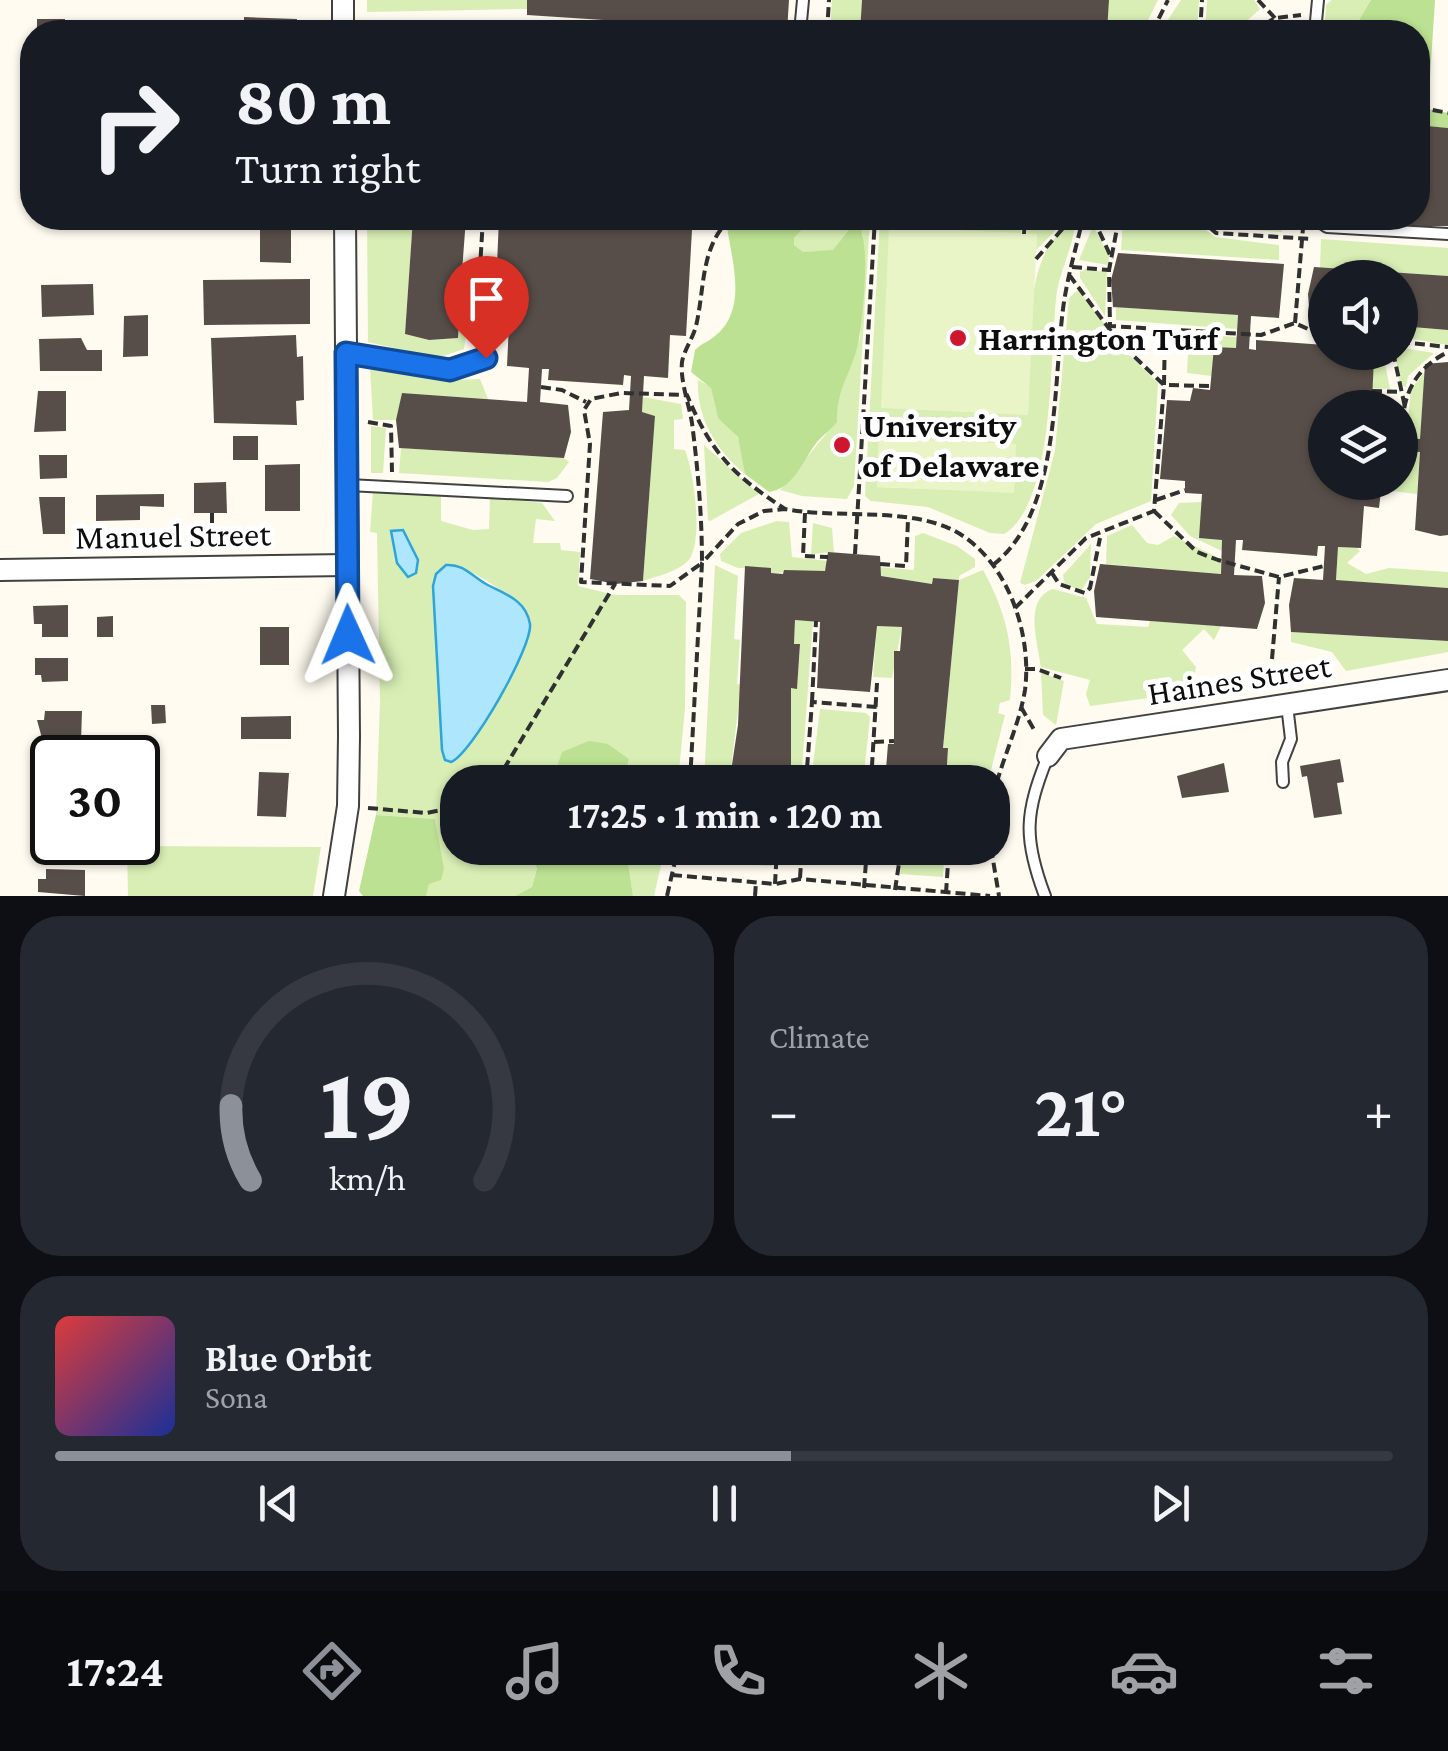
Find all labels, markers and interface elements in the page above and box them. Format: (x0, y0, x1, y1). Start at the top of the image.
icon: right (70, 60, 200, 190)
text: 80 m (235, 61, 391, 139)
text: Turn right (235, 143, 420, 193)
pin (444, 256, 529, 359)
map controls (1308, 260, 1418, 500)
button: sound (1308, 260, 1418, 370)
icon: arrive (459, 271, 514, 326)
place label: Harrington Turf (978, 319, 1221, 358)
marker: Harrington Turf (947, 327, 969, 349)
button: layers (1308, 390, 1418, 500)
place label: University of Delaware (862, 406, 1040, 485)
marker: University of Delaware (831, 434, 853, 456)
street label: Manuel Street (75, 514, 272, 557)
position arrow (296, 583, 400, 687)
street label: Haines Street (1145, 646, 1334, 713)
speed limit sign: 30 (30, 735, 160, 865)
text: 17:25 · 1 min · 120 m (568, 794, 882, 836)
text: Climate (769, 1019, 870, 1055)
text: 19 (319, 1045, 415, 1160)
text: 21° (1034, 1069, 1128, 1152)
text: − (769, 1081, 798, 1142)
text: + (1364, 1081, 1393, 1142)
text: km/h (328, 1158, 406, 1198)
text: Blue Orbit (205, 1337, 372, 1379)
text: Sona (205, 1379, 268, 1415)
icon: previous (251, 1476, 306, 1531)
icon: pause (697, 1476, 752, 1531)
icon: next (1143, 1476, 1198, 1531)
icon: directions (297, 1636, 367, 1706)
icon: music (500, 1636, 570, 1706)
icon: phone (703, 1636, 773, 1706)
icon: climate (906, 1636, 976, 1706)
icon: car (1109, 1636, 1179, 1706)
icon: filters (1311, 1636, 1381, 1706)
text: 17:24 (66, 1646, 164, 1696)

